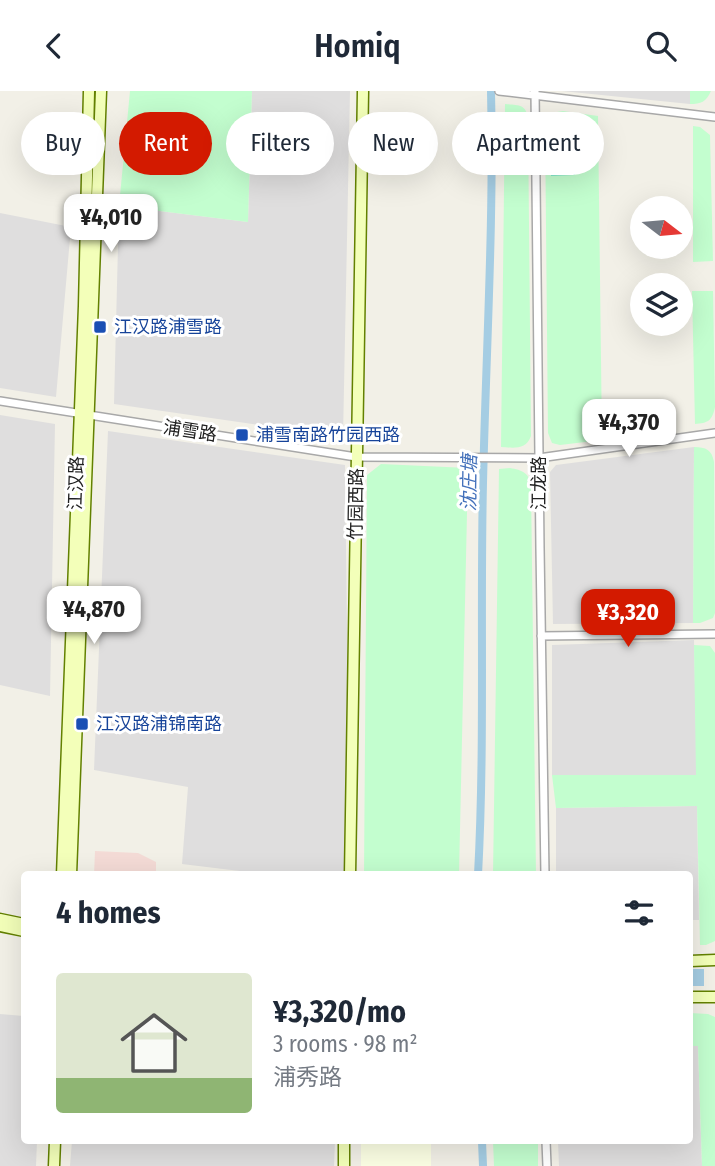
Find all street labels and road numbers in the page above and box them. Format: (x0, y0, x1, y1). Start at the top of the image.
street label: 浦雪路 (162, 416, 218, 446)
street label: 江汉路 (64, 456, 88, 510)
street label: 江龙路 (528, 456, 550, 510)
street label: 竹园西路 (344, 468, 368, 540)

